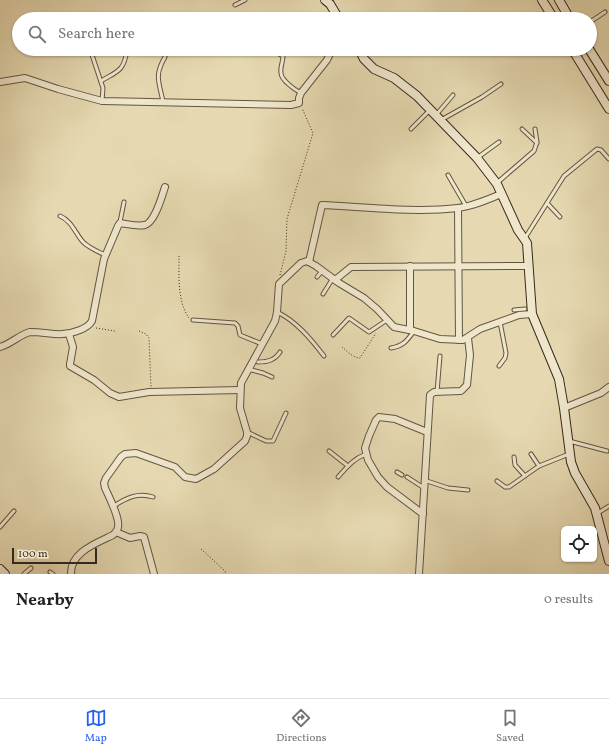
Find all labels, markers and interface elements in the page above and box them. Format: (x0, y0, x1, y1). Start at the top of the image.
search box (12, 12, 597, 56)
icon: search (26, 23, 48, 45)
text: Search here (58, 24, 135, 45)
map controls (561, 526, 597, 562)
button: locate (561, 526, 597, 562)
scale bar (12, 546, 97, 565)
text: 100 m (18, 547, 48, 562)
text: Nearby (16, 589, 74, 612)
text: 0 results (544, 591, 593, 609)
tab: Map (85, 707, 107, 746)
tab: Directions (276, 707, 327, 746)
tab: Saved (496, 707, 524, 746)

